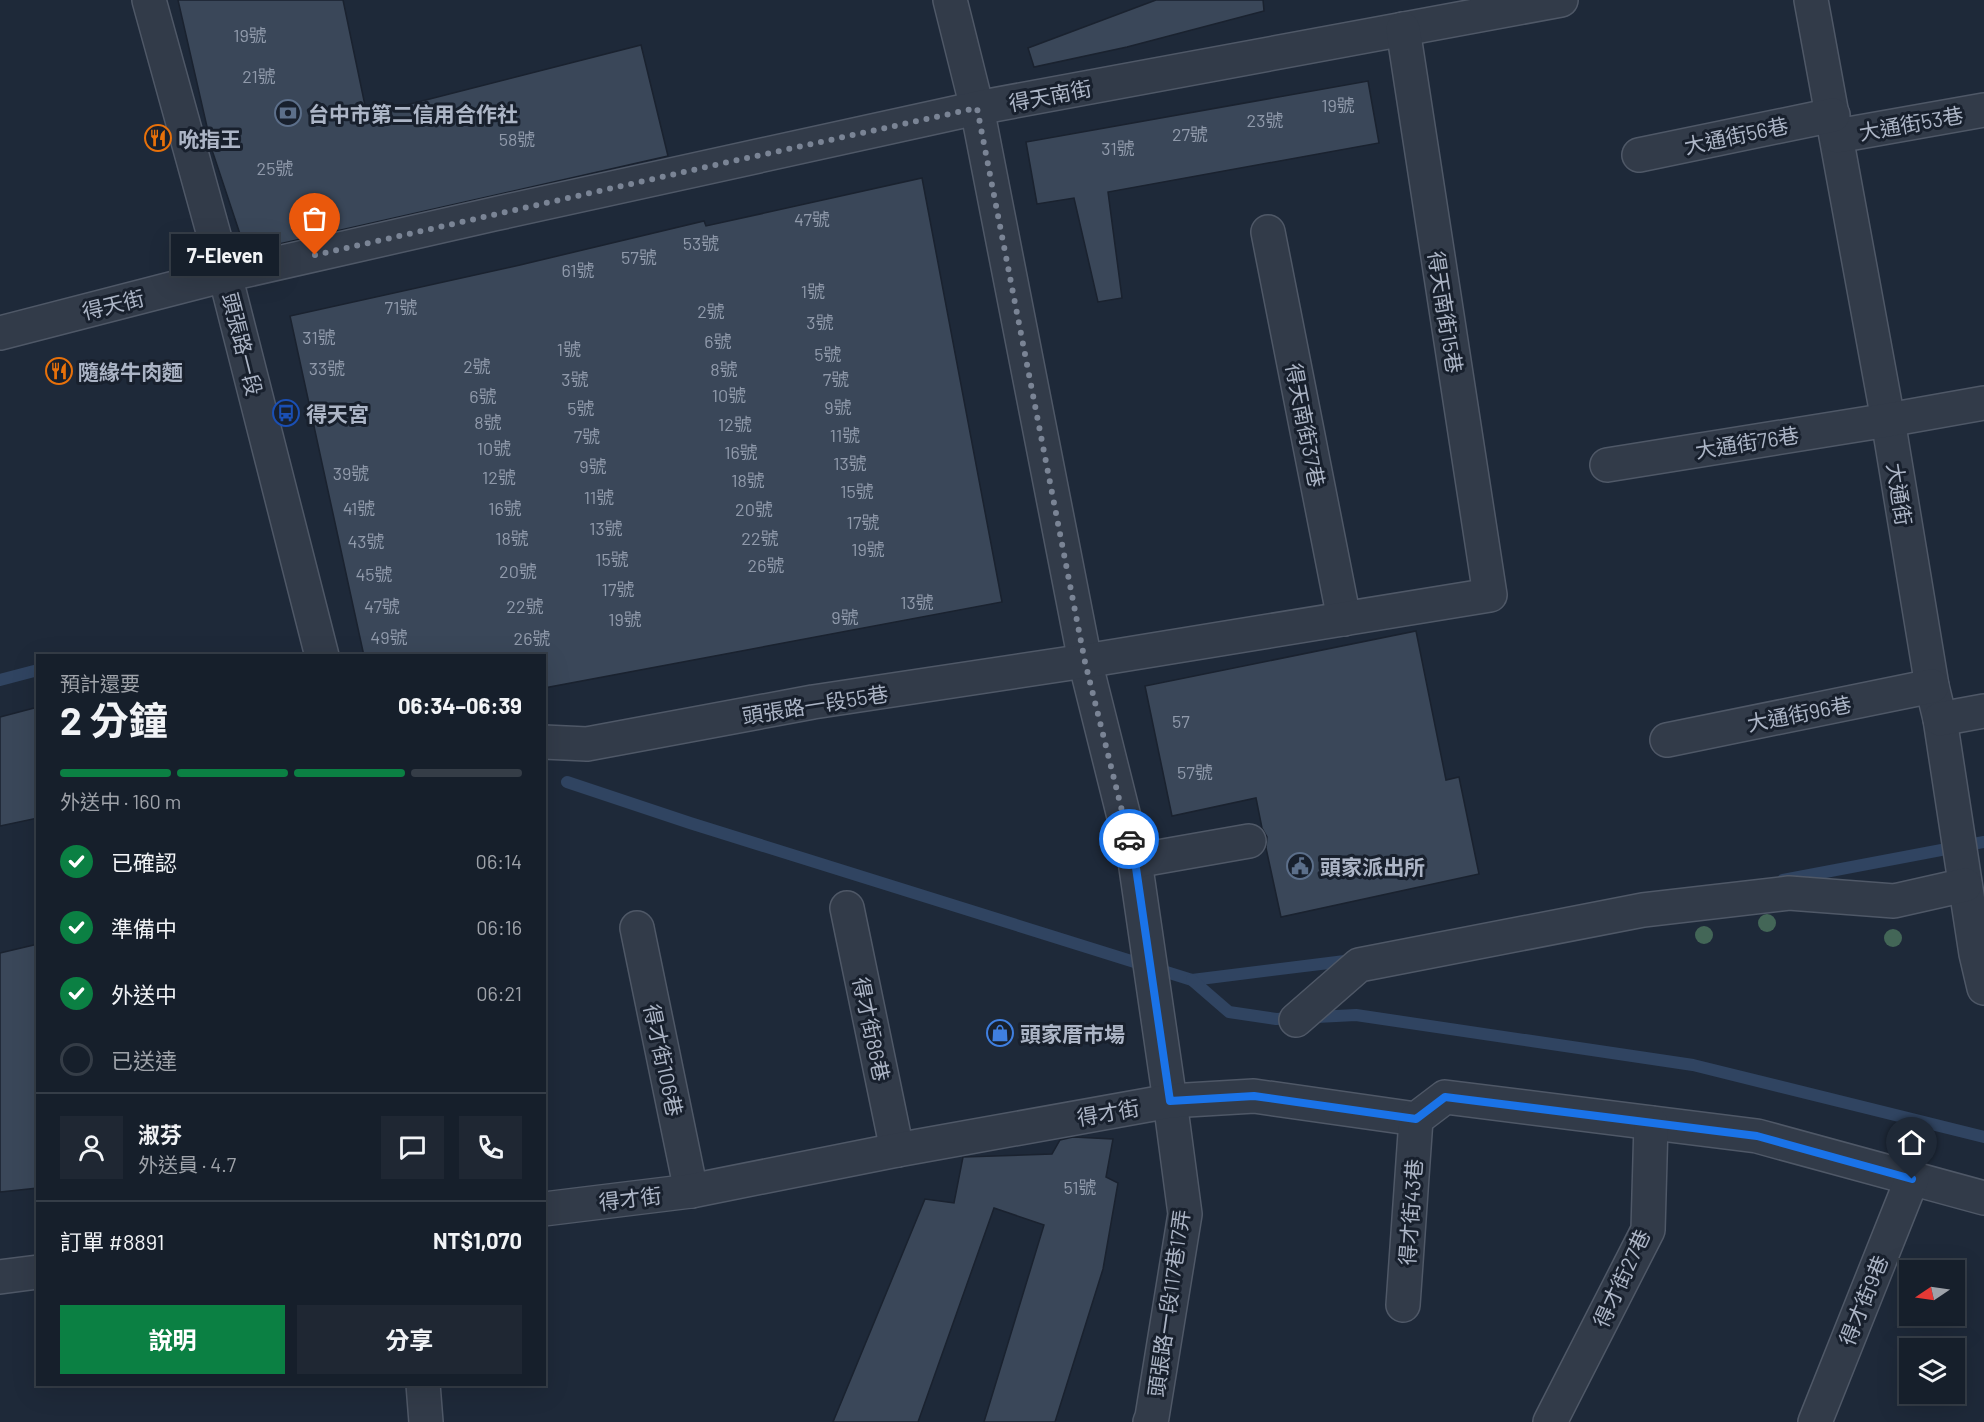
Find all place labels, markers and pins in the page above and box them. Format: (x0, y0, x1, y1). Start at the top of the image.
bank icon: 台中市第二信用合作社 (273, 98, 303, 128)
place label: 台中市第二信用合作社 (308, 101, 518, 126)
restaurant icon: 吮指王 (143, 123, 173, 153)
place label: 吮指王 (178, 126, 241, 151)
pin (289, 193, 340, 255)
callout: 7-Eleven (171, 234, 279, 276)
restaurant icon: 隨緣牛肉麵 (44, 356, 74, 386)
place label: 隨緣牛肉麵 (78, 359, 183, 384)
bus stop icon: 得天宮 (271, 398, 301, 428)
place label: 得天宮 (306, 401, 369, 426)
public building icon: 頭家派出所 (1285, 851, 1315, 881)
place label: 頭家派出所 (1320, 854, 1425, 879)
shop icon: 頭家厝市場 (985, 1018, 1015, 1048)
place label: 頭家厝市場 (1020, 1021, 1125, 1046)
pin (1886, 1117, 1937, 1179)

